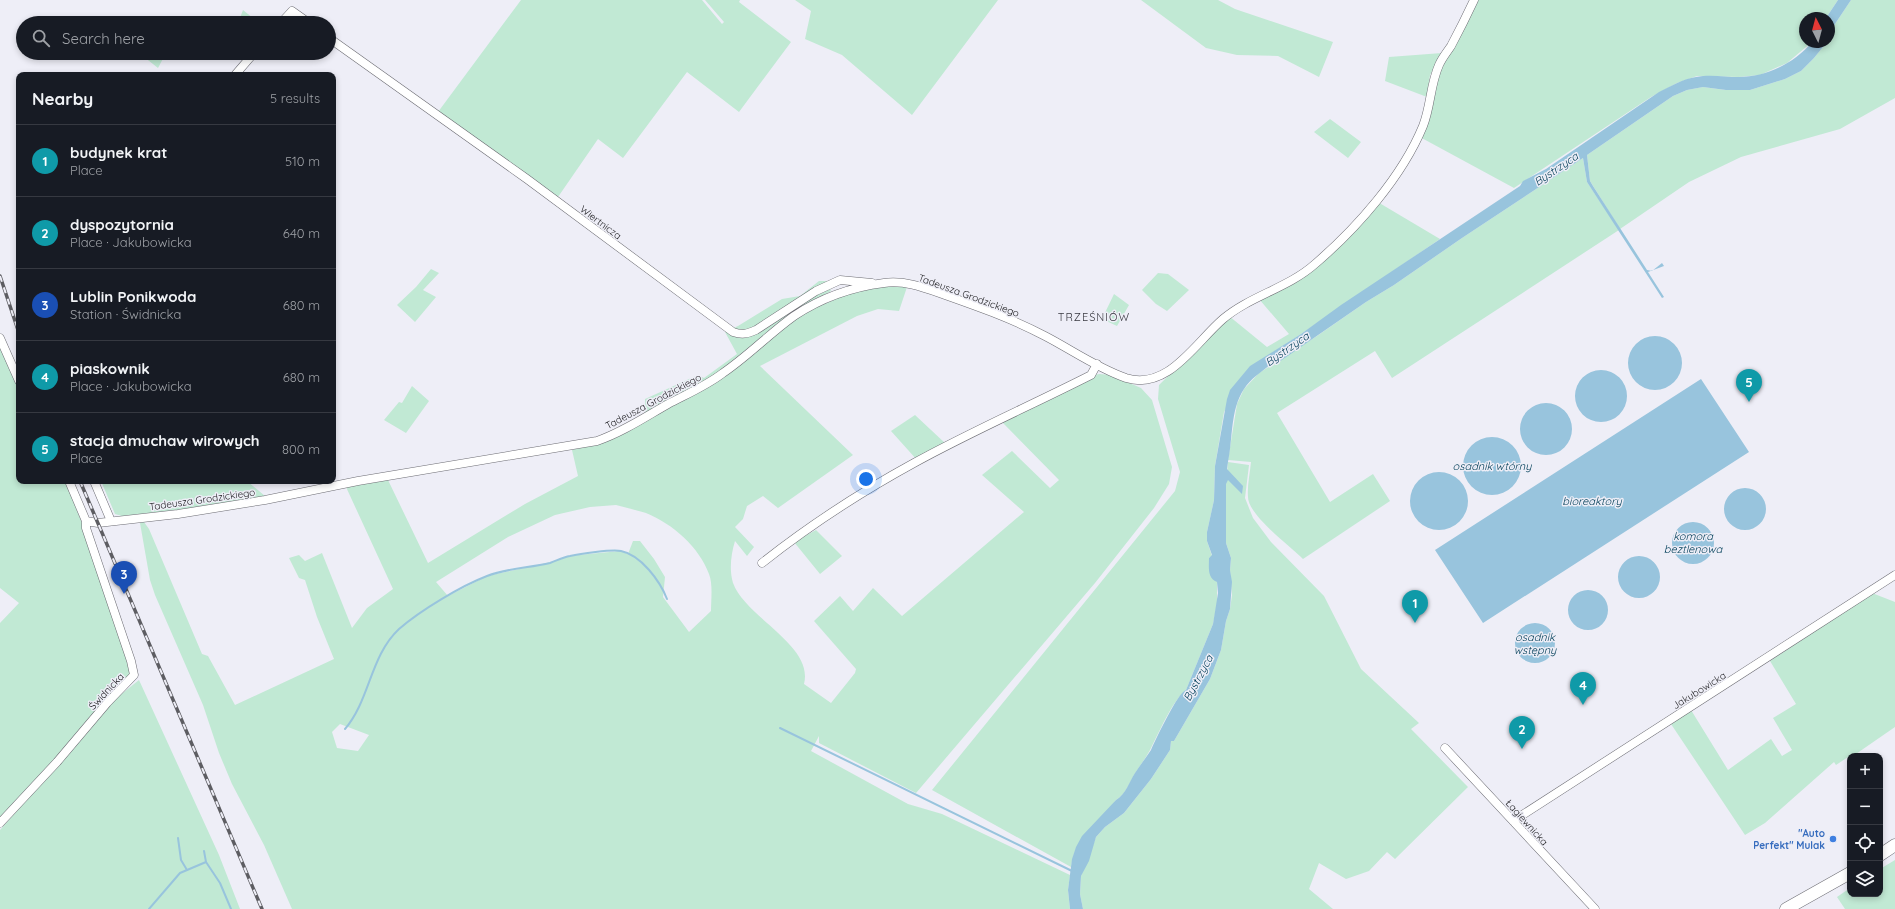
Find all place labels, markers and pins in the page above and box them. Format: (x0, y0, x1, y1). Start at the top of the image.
pin: 5 (1736, 369, 1762, 402)
pin: 3 (111, 561, 137, 594)
pin: 1 (1402, 590, 1428, 623)
pin: 4 (1570, 672, 1596, 705)
pin: 2 (1509, 716, 1535, 749)
place label: "Auto Perfekt" Mulak (1753, 827, 1825, 852)
marker: "Auto Perfekt" Mulak (1828, 834, 1838, 844)

